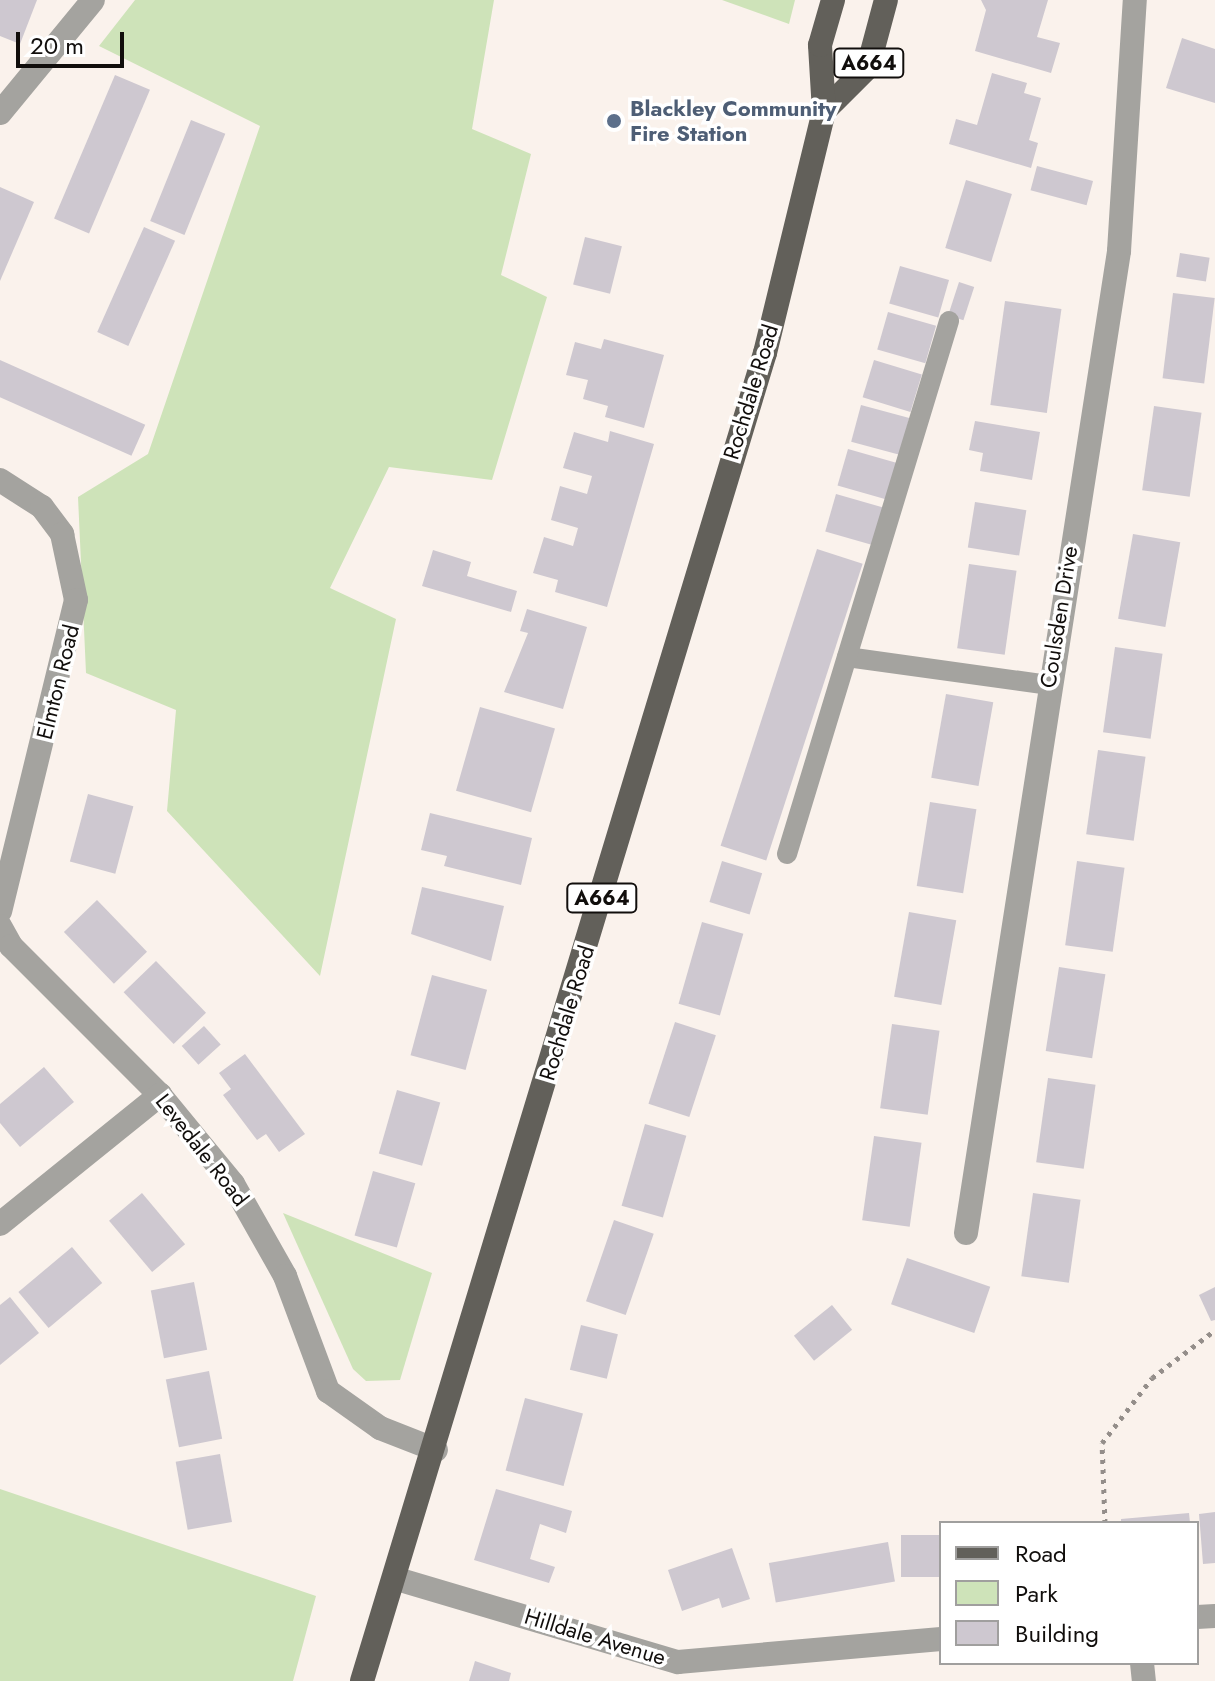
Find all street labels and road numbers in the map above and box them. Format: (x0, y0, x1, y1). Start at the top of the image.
road number: A664 (833, 47, 905, 79)
street label: Rochdale Road (718, 321, 784, 463)
street label: Coulsden Drive (1035, 544, 1083, 690)
street label: Elmton Road (31, 622, 85, 742)
road number: A664 (566, 882, 638, 914)
street label: Rochdale Road (534, 942, 600, 1084)
street label: Levedale Road (150, 1089, 254, 1211)
street label: Hilldale Avenue (521, 1603, 669, 1671)

